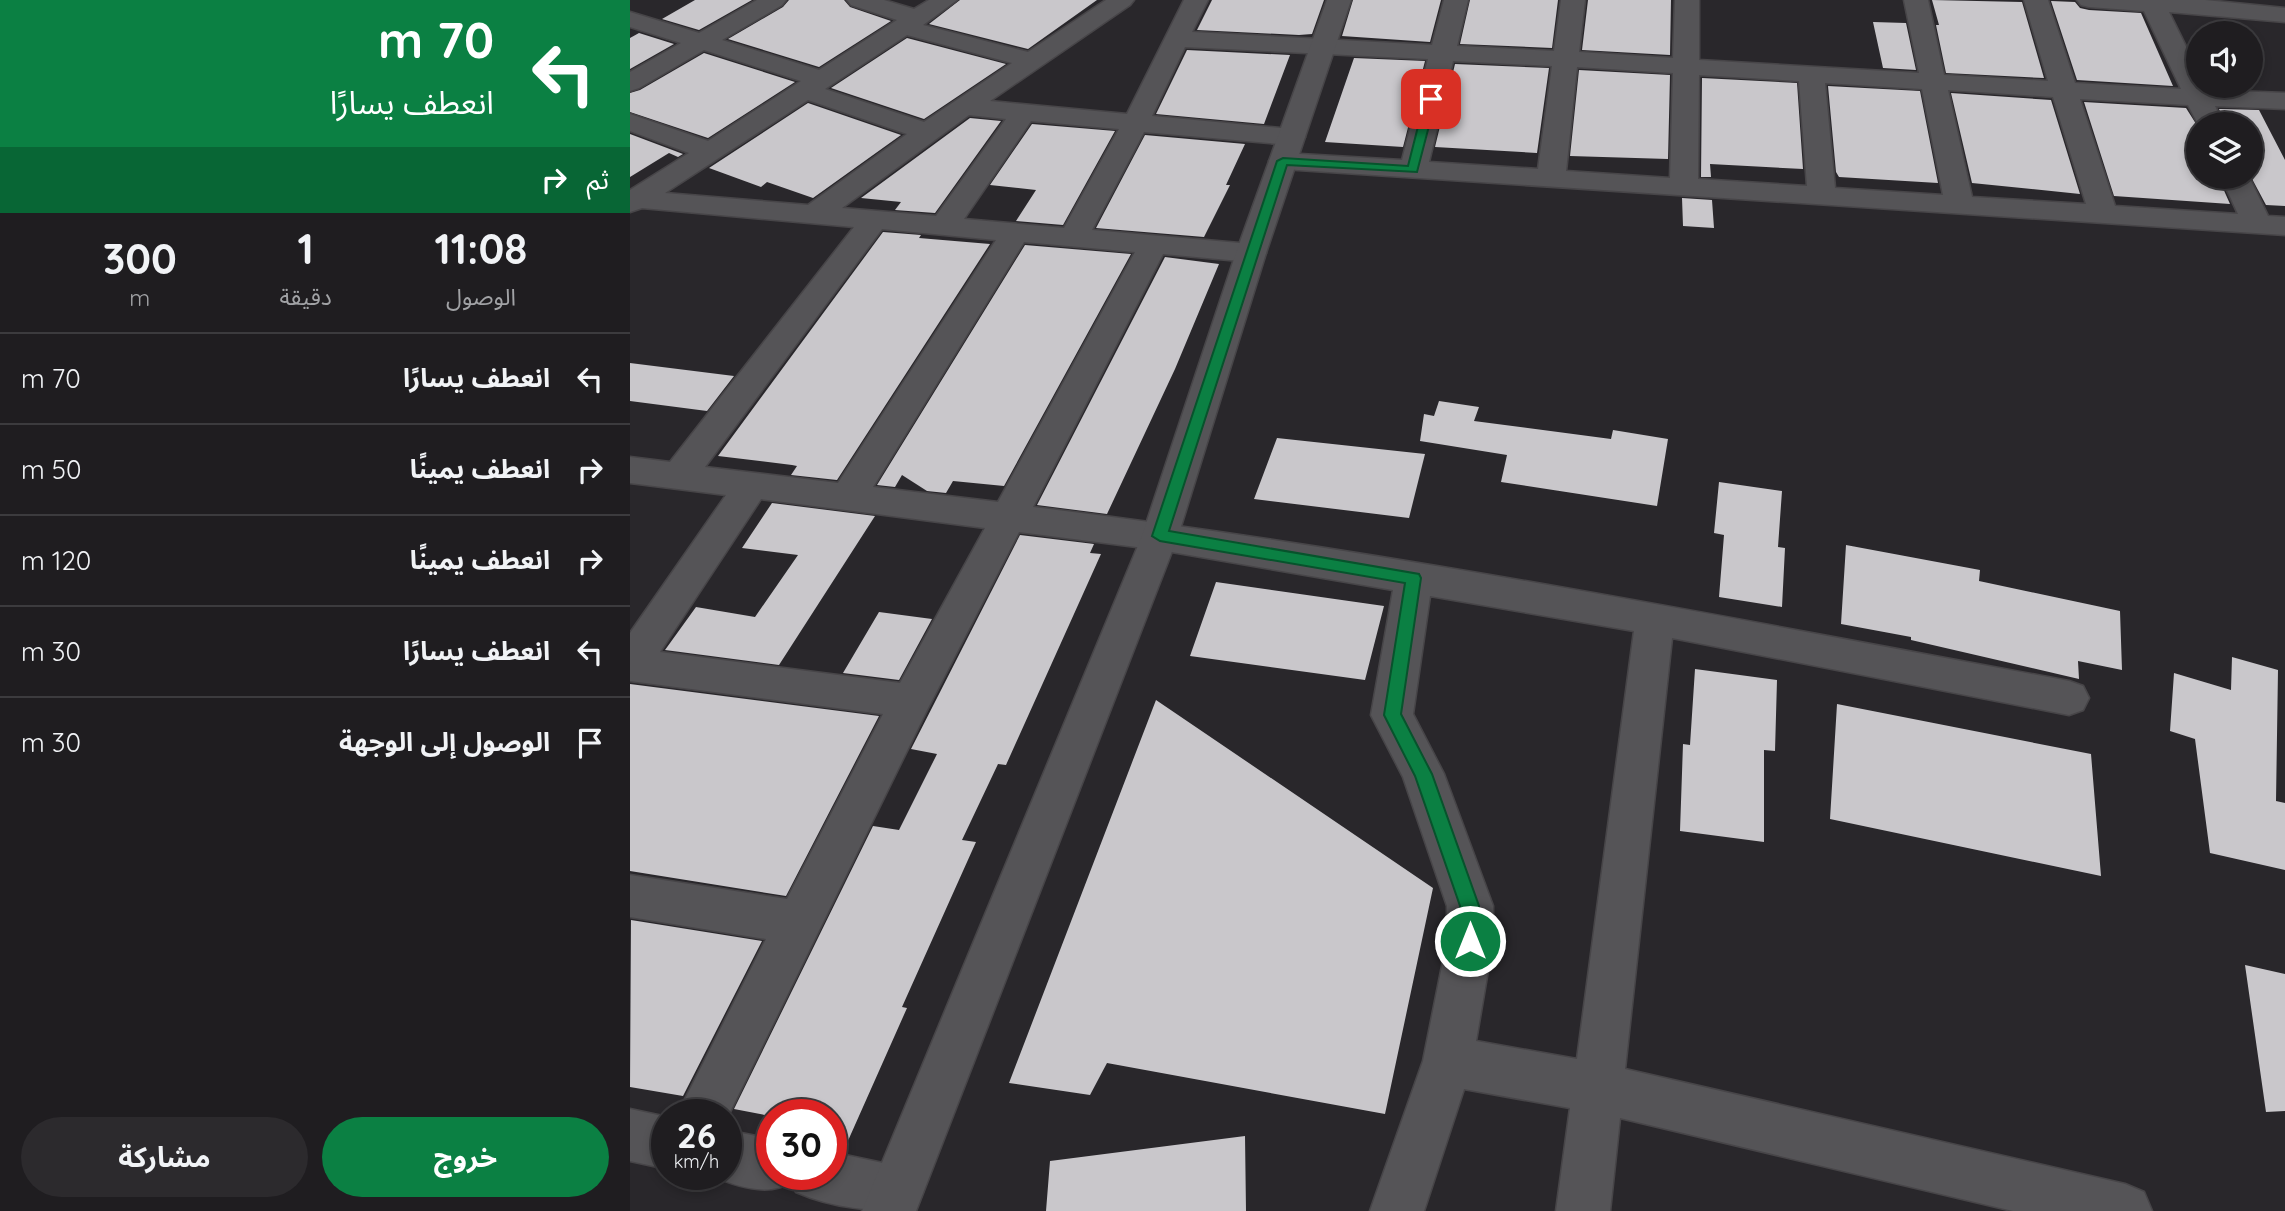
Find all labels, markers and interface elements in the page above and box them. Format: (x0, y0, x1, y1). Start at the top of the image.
text: 70 m (378, 9, 494, 70)
map controls (2186, 21, 2263, 189)
button: sound (2186, 21, 2263, 98)
icon: left (518, 28, 609, 119)
pin (1401, 69, 1461, 129)
icon: arrive (1412, 80, 1450, 118)
text: انعطف يسارًا (330, 82, 494, 122)
button: layers (2186, 112, 2263, 189)
icon: right (535, 161, 573, 199)
text: ثم (587, 163, 609, 196)
text: 1 (297, 222, 314, 275)
text: 11:08 (434, 222, 527, 275)
text: 300 (103, 232, 177, 285)
text: دقيقة (279, 282, 332, 311)
text: الوصول (446, 282, 516, 311)
text: m (129, 283, 150, 312)
icon: left (571, 360, 609, 398)
text: انعطف يسارًا (403, 361, 550, 394)
text: 70 m (21, 362, 81, 395)
icon: right (571, 451, 609, 489)
text: انعطف يمينًا (410, 452, 550, 485)
text: 50 m (21, 453, 81, 486)
icon: right (571, 542, 609, 580)
text: انعطف يمينًا (410, 543, 550, 576)
text: 120 m (21, 544, 91, 577)
icon: left (571, 633, 609, 671)
text: انعطف يسارًا (403, 634, 550, 667)
text: 30 m (21, 635, 81, 668)
icon: arrive (571, 724, 609, 762)
text: الوصول إلى الوجهة (339, 725, 550, 758)
text: 30 m (21, 726, 81, 759)
position arrow (1433, 904, 1507, 978)
speed limit sign: 30 (756, 1099, 847, 1190)
text: 26 (677, 1113, 716, 1157)
button: مشاركة (21, 1117, 308, 1197)
button: خروج (322, 1117, 609, 1197)
text: km/h (674, 1150, 719, 1173)

